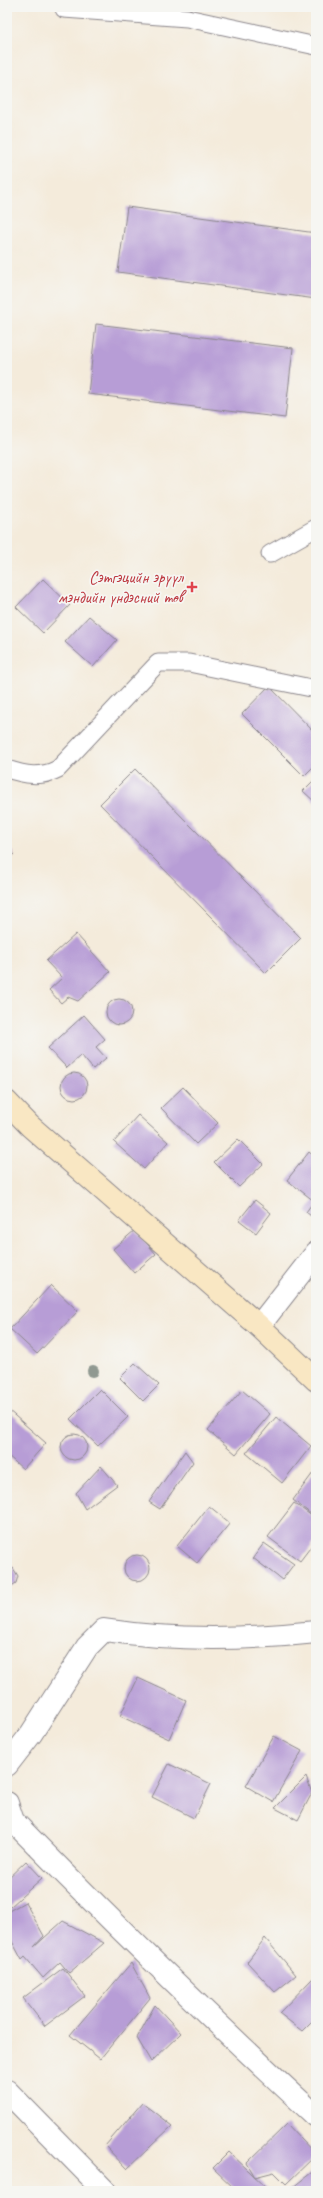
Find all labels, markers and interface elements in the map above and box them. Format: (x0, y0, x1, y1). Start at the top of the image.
place label: Сэтгэцийн эрүүл мэндийн үндэсний төв (58, 567, 187, 608)
marker: Сэтгэцийн эрүүл мэндийн үндэсний төв (186, 581, 198, 593)

